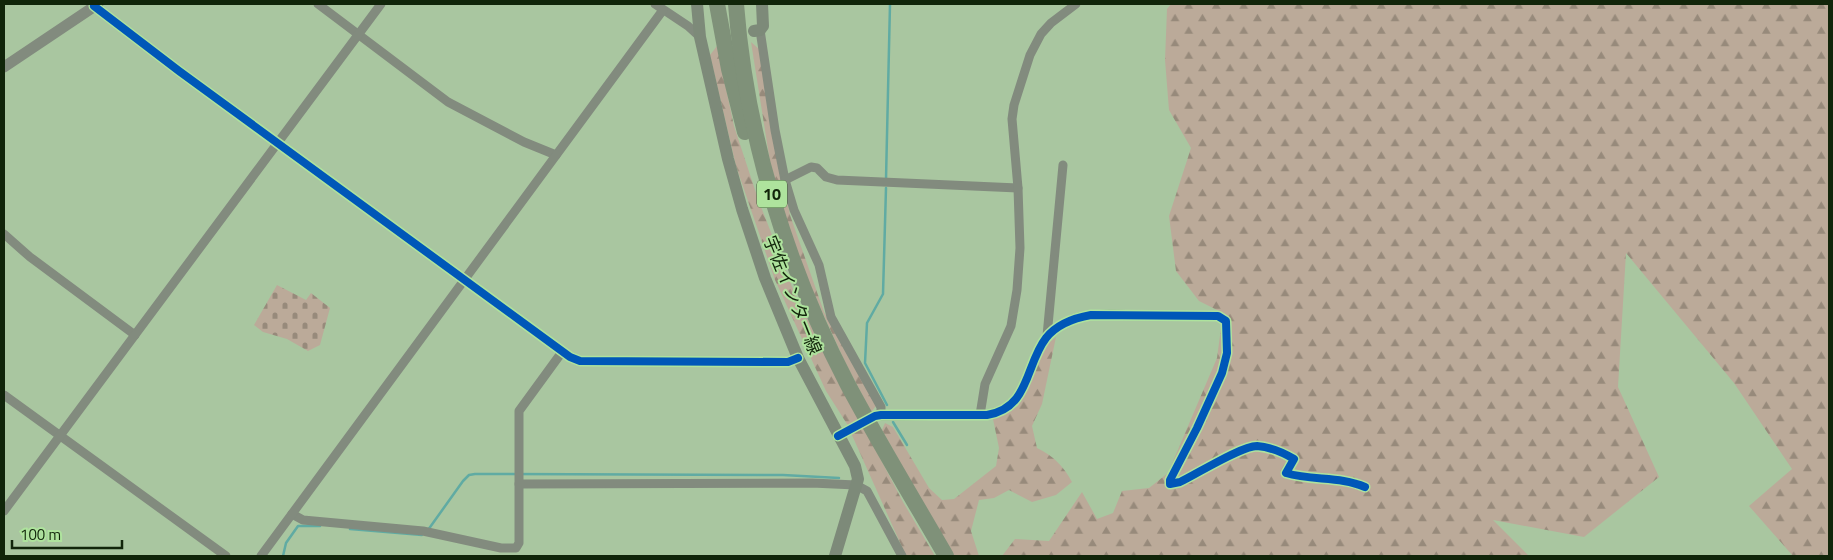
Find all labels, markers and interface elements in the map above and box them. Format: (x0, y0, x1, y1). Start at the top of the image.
road number: 10 (757, 180, 787, 208)
street label: 宇佐インター線 (757, 232, 829, 358)
scale bar (12, 518, 122, 550)
text: 100 m (20, 523, 61, 546)

